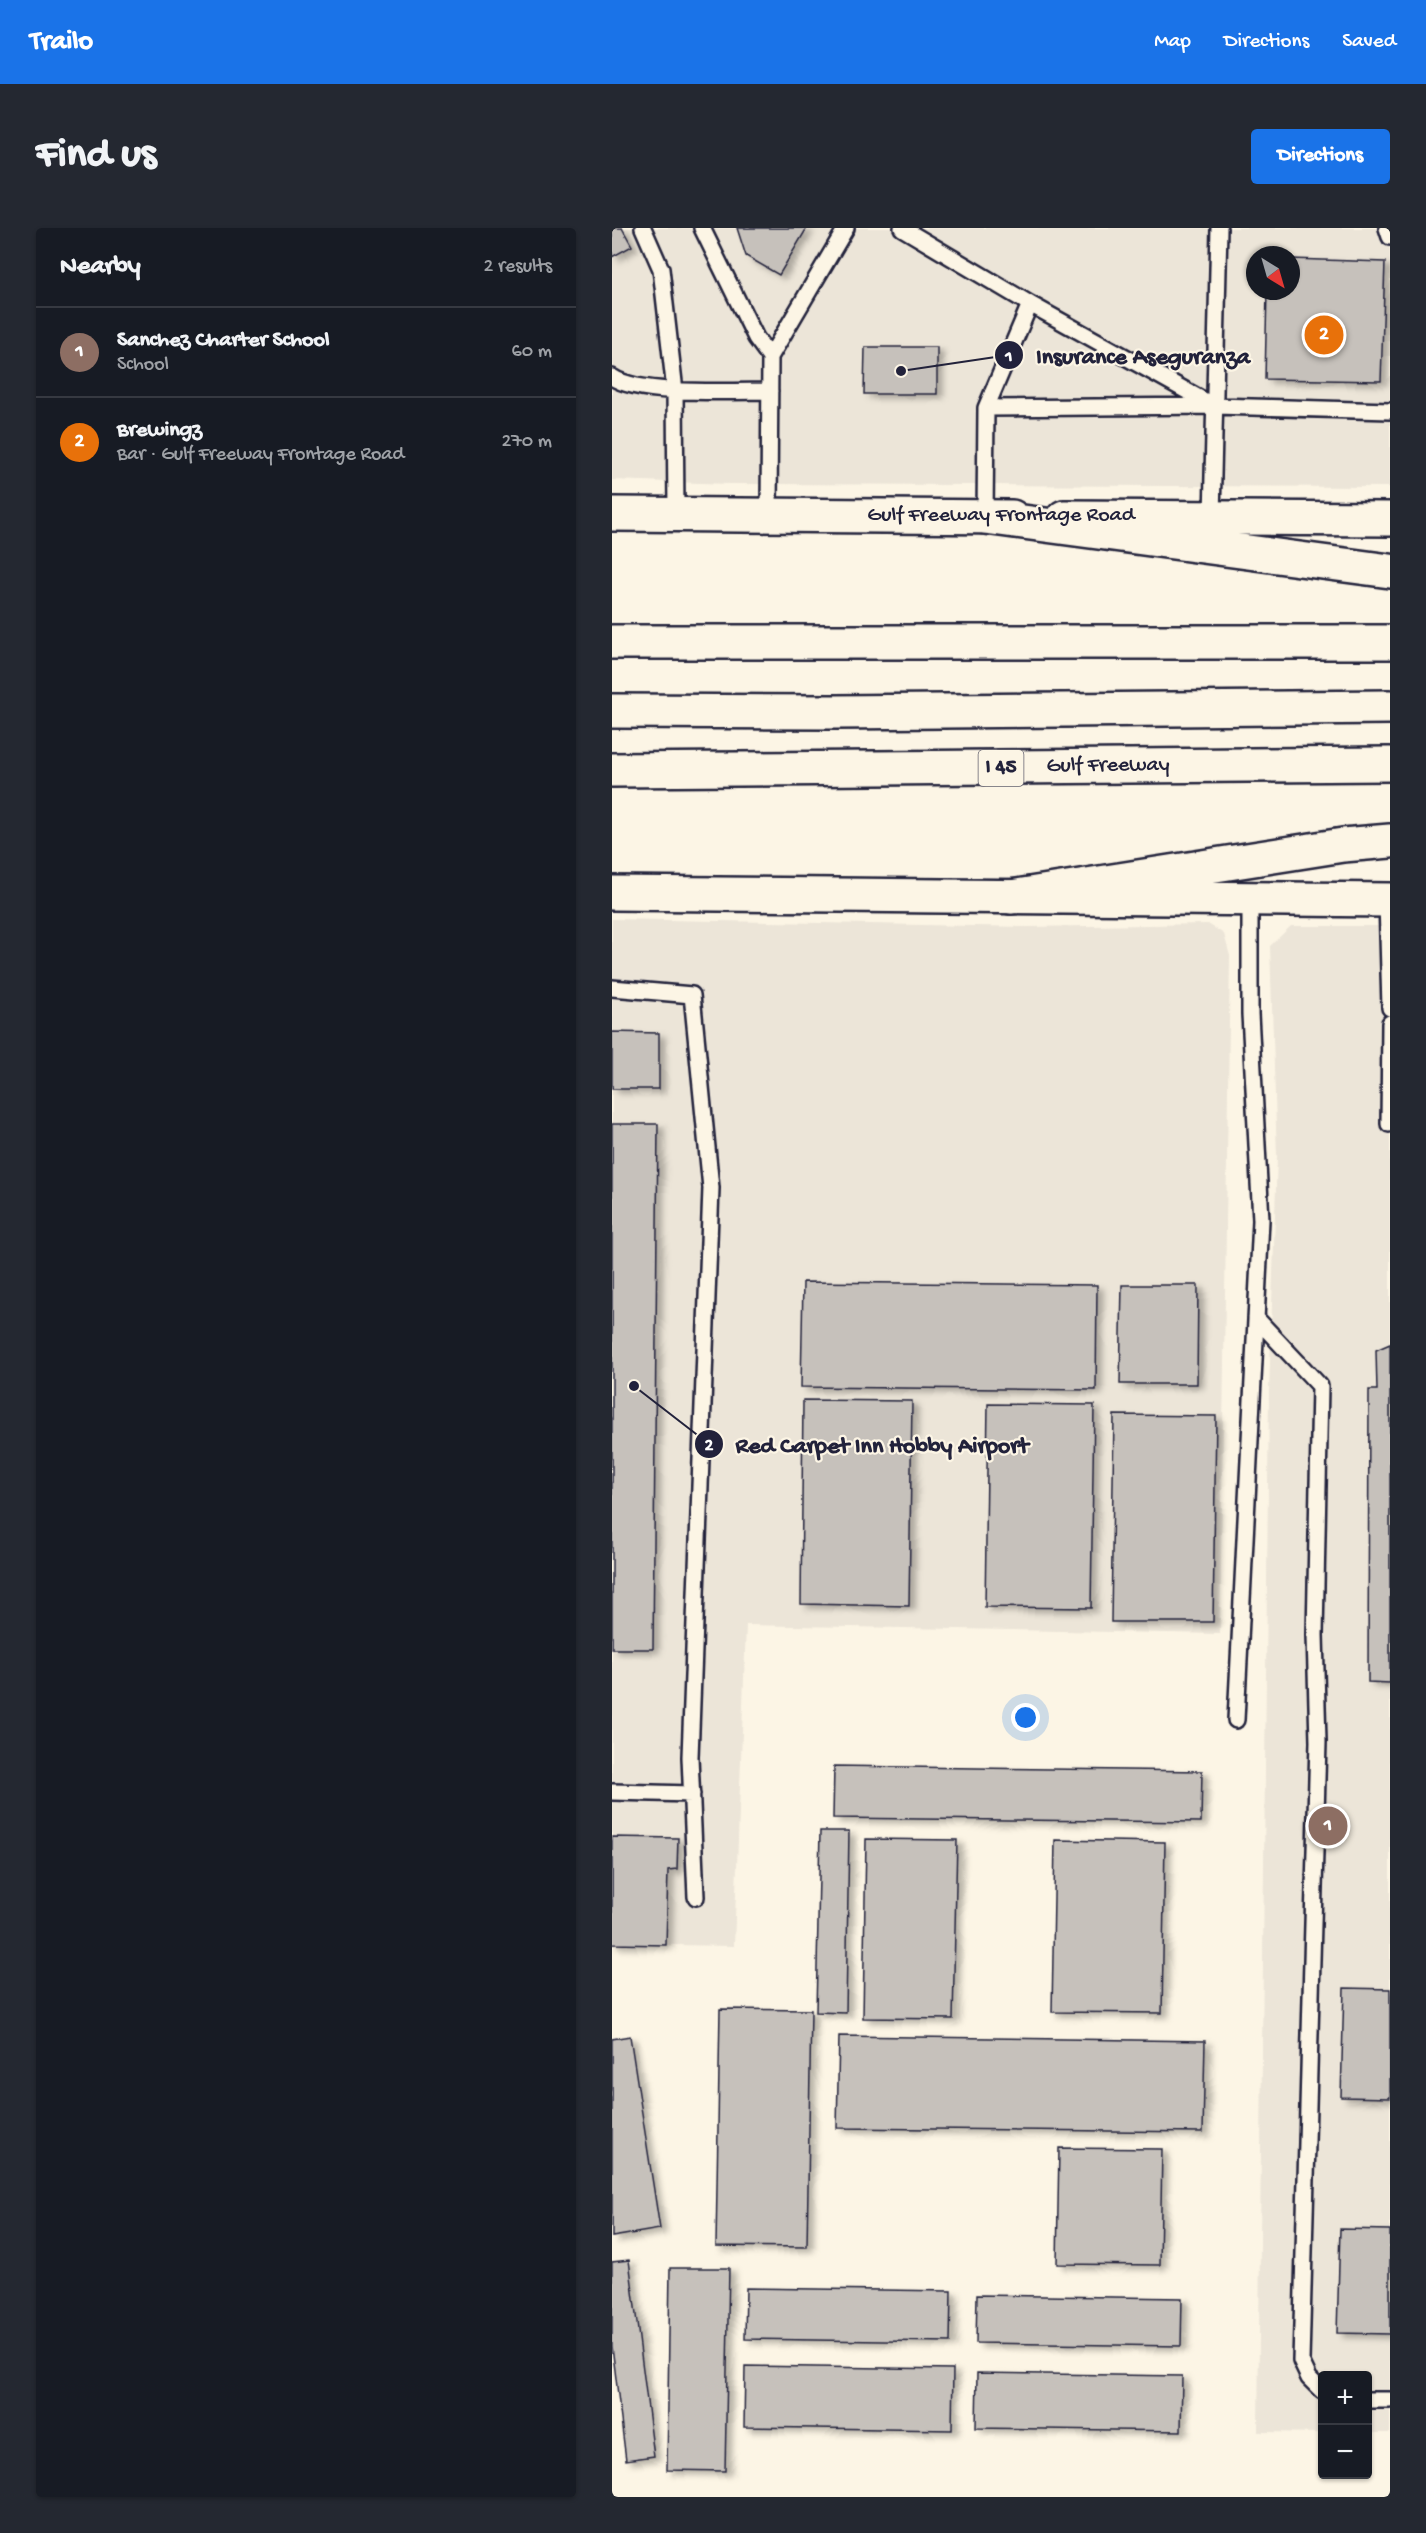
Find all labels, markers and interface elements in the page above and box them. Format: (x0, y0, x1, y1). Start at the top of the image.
text: Trailo (30, 26, 93, 59)
text: Map (1154, 30, 1191, 55)
text: Directions (1224, 30, 1309, 55)
text: Saved (1342, 30, 1396, 55)
button: Directions (1251, 129, 1390, 184)
text: Find us (36, 132, 156, 181)
north arrow (1246, 246, 1300, 300)
text: Nearby (60, 252, 141, 283)
text: 2 results (483, 256, 552, 279)
pin: 2 (1304, 312, 1344, 358)
text: Sanchez Charter School (117, 328, 330, 354)
callout: Insurance Aseguranza (994, 334, 1262, 376)
text: 1 (75, 341, 84, 364)
text: 60 m (512, 341, 552, 364)
text: Insurance Aseguranza (1036, 344, 1252, 373)
text: 1 (1004, 347, 1013, 368)
text: School (117, 354, 169, 377)
text: Brewingz (117, 418, 202, 444)
text: 2 (75, 431, 84, 454)
text: 270 m (502, 431, 552, 454)
text: Bar · Gulf Freeway Frontage Road (117, 444, 404, 467)
street label: Gulf Freeway Frontage Road (867, 503, 1137, 529)
road number: I 45 (978, 750, 1024, 786)
street label: Gulf Freeway (1046, 753, 1170, 780)
callout: Red Carpet Inn Hobby Airport (694, 1423, 1040, 1465)
text: Red Carpet Inn Hobby Airport (735, 1433, 1031, 1462)
text: 2 (705, 1436, 714, 1457)
your location (1011, 1703, 1040, 1732)
pin: 1 (1308, 1804, 1348, 1848)
map controls (1318, 2371, 1372, 2479)
button: + (1318, 2371, 1372, 2425)
button: − (1318, 2425, 1372, 2479)

